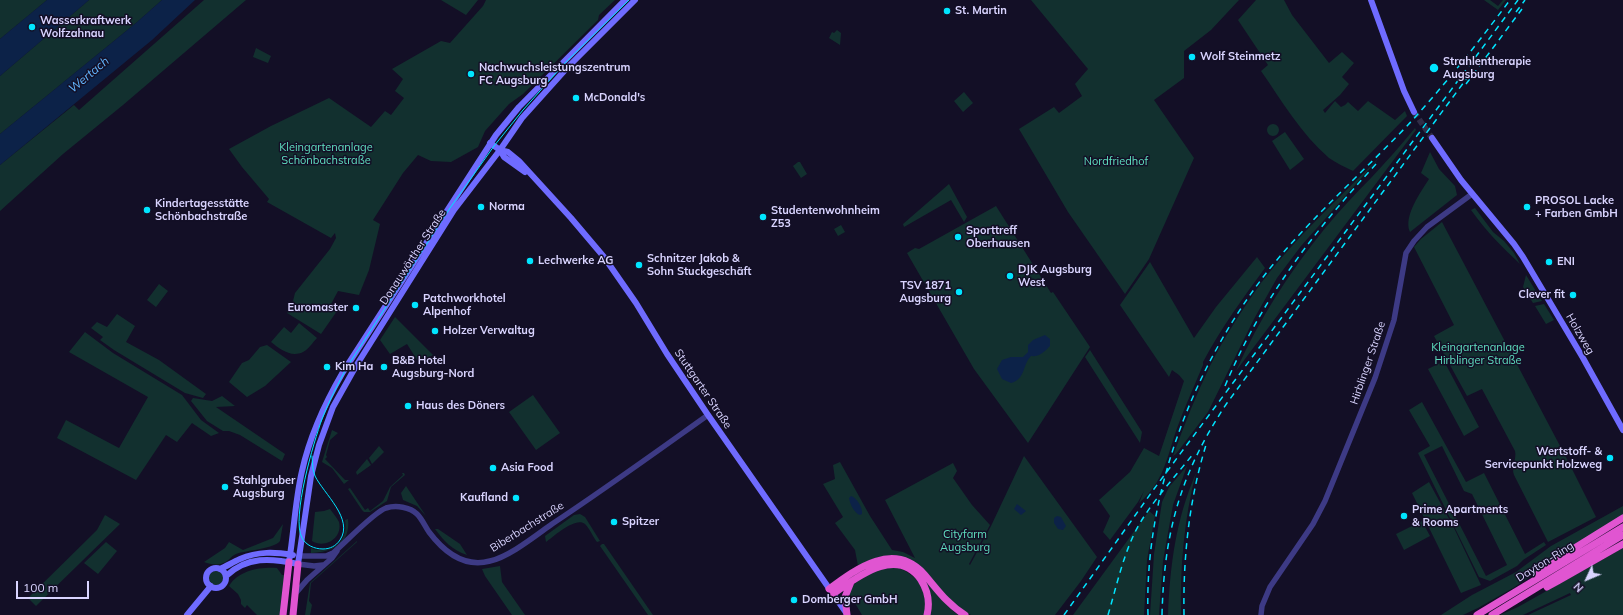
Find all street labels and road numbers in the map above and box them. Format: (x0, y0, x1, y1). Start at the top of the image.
street label: Donauwörther Straße (377, 207, 449, 307)
street label: Holzweg (1563, 311, 1597, 357)
street label: Hirblinger Straße (1348, 320, 1388, 406)
street label: Stuttgarter Straße (672, 347, 734, 431)
street label: Biberbachstraße (488, 499, 566, 555)
street label: Dayton-Ring (1514, 539, 1576, 585)

